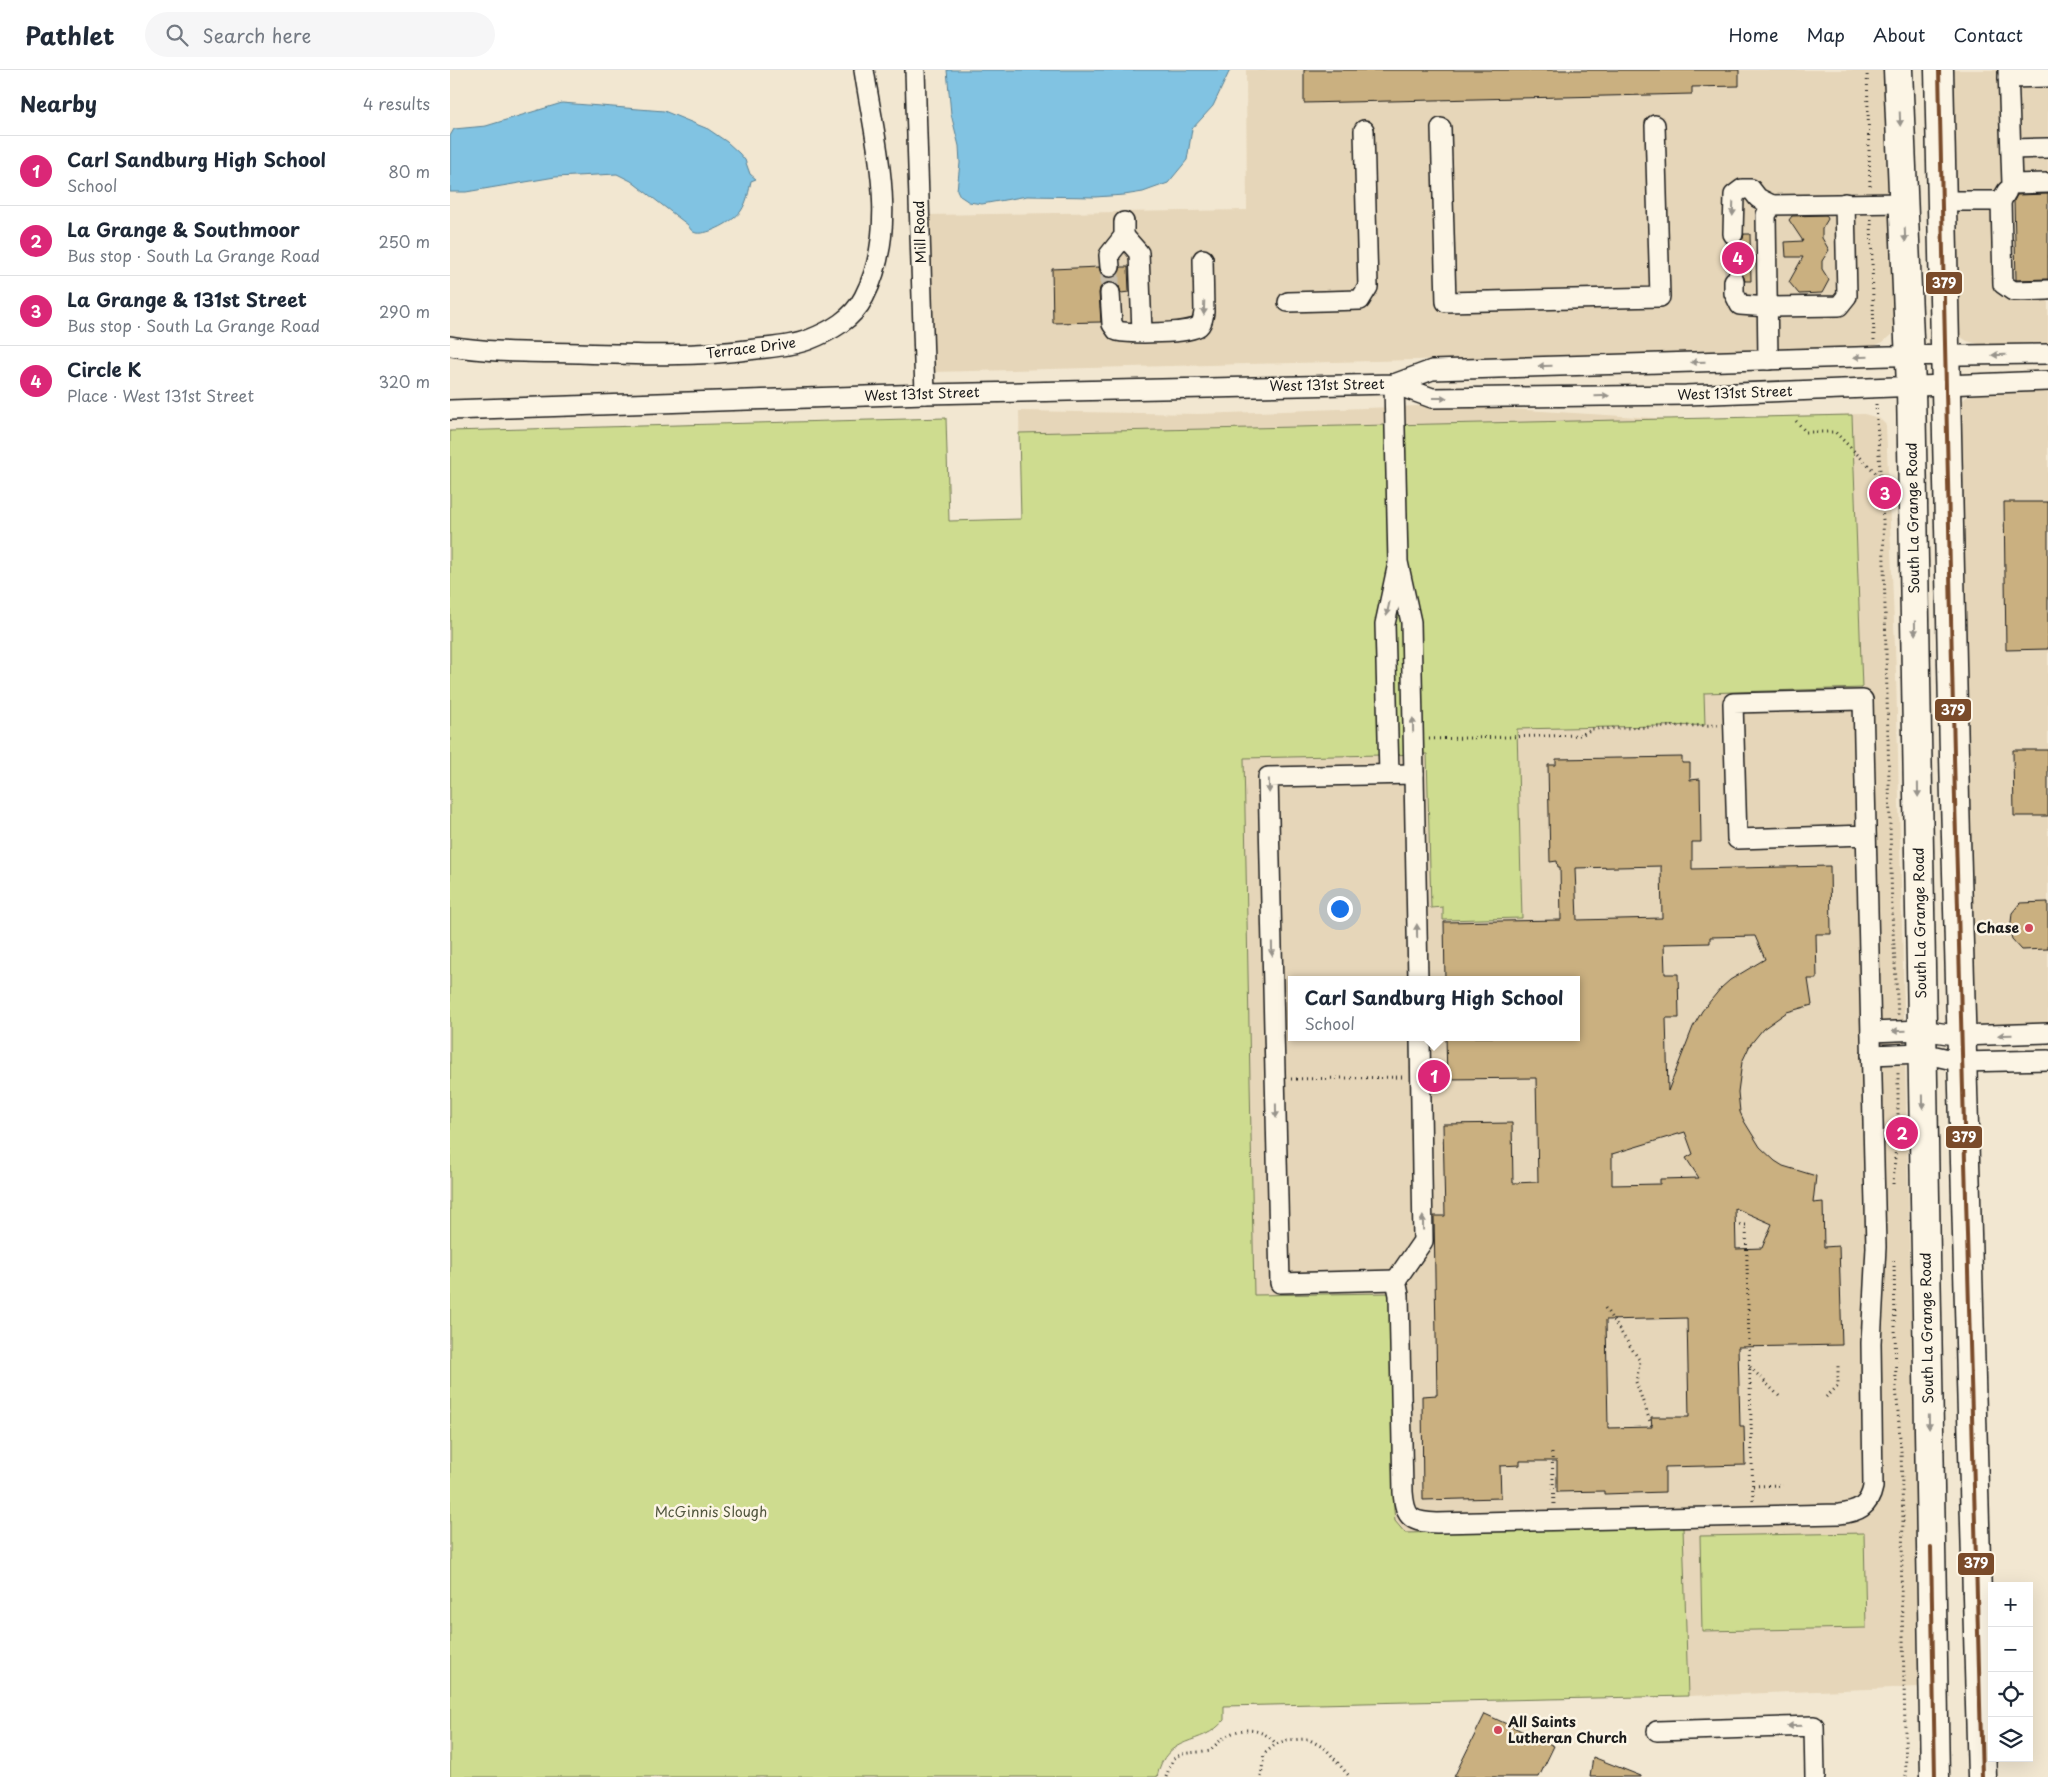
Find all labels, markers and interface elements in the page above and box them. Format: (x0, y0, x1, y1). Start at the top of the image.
search box (145, 12, 495, 57)
text: Pathlet (25, 17, 115, 53)
icon: search (163, 21, 191, 49)
text: Search here (203, 21, 311, 49)
text: Home (1728, 21, 1778, 48)
text: Map (1806, 21, 1845, 48)
text: About (1873, 21, 1925, 48)
text: Contact (1953, 21, 2023, 48)
text: Nearby (20, 87, 97, 119)
text: 4 results (363, 91, 430, 115)
one-way arrow (1897, 111, 1905, 127)
text: Carl Sandburg High School (67, 145, 326, 173)
text: 1 (32, 159, 40, 183)
text: 80 m (388, 159, 430, 183)
text: School (67, 173, 117, 197)
street label: Mill Road (908, 200, 931, 264)
one-way arrow (1729, 201, 1737, 217)
text: La Grange & Southmoor (67, 215, 300, 243)
one-way arrow (1901, 228, 1909, 244)
text: 2 (30, 229, 42, 253)
text: 250 m (379, 229, 430, 253)
pin: 4 (1722, 239, 1754, 277)
text: Bus stop · South La Grange Road (67, 243, 320, 267)
line badge: 379 (1925, 271, 1963, 295)
text: 379 (1932, 272, 1956, 293)
text: La Grange & 131st Street (67, 285, 307, 313)
text: 3 (31, 299, 41, 323)
text: 290 m (379, 299, 430, 323)
one-way arrow (1199, 300, 1207, 316)
text: Bus stop · South La Grange Road (67, 313, 320, 337)
street label: Terrace Drive (705, 332, 797, 363)
one-way arrow (1991, 351, 2007, 359)
one-way arrow (1852, 354, 1868, 362)
text: Circle K (67, 355, 142, 383)
one-way arrow (1690, 358, 1706, 366)
one-way arrow (1536, 363, 1552, 371)
text: 4 (31, 369, 41, 393)
text: 320 m (379, 369, 430, 393)
street label: West 131st Street (1269, 373, 1385, 396)
street label: West 131st Street (1677, 380, 1793, 405)
street label: West 131st Street (864, 381, 980, 406)
text: Place · West 131st Street (67, 383, 254, 407)
one-way arrow (1595, 392, 1611, 400)
one-way arrow (1432, 394, 1448, 402)
street label: South La Grange Road (1901, 442, 1924, 594)
pin: 3 (1869, 474, 1901, 512)
one-way arrow (1384, 602, 1392, 617)
one-way arrow (1911, 620, 1919, 636)
line badge: 379 (1934, 698, 1972, 722)
text: 379 (1941, 699, 1965, 720)
one-way arrow (1409, 717, 1417, 733)
one-way arrow (1265, 779, 1273, 795)
one-way arrow (1914, 782, 1922, 798)
street label: South La Grange Road (1908, 847, 1931, 999)
your location (1327, 896, 1353, 922)
place label: Chase (1976, 917, 2019, 938)
marker: Chase (2023, 922, 2035, 934)
one-way arrow (1413, 923, 1421, 939)
one-way arrow (1268, 941, 1276, 957)
popup (1288, 976, 1580, 1041)
text: Carl Sandburg High School (1305, 983, 1563, 1011)
text: School (1305, 1011, 1355, 1035)
one-way arrow (1891, 1027, 1907, 1035)
one-way arrow (1996, 1031, 2012, 1039)
pin: 1 (1418, 1057, 1450, 1095)
one-way arrow (1919, 1094, 1927, 1110)
one-way arrow (1272, 1104, 1280, 1120)
pin: 2 (1886, 1114, 1918, 1152)
line badge: 379 (1945, 1125, 1983, 1149)
text: 379 (1952, 1126, 1976, 1147)
one-way arrow (1419, 1214, 1427, 1230)
street label: South La Grange Road (1915, 1252, 1938, 1404)
one-way arrow (1925, 1414, 1933, 1430)
park label: McGinnis Slough (655, 1501, 767, 1522)
line badge: 379 (1957, 1552, 1995, 1576)
text: 379 (1964, 1552, 1988, 1573)
map controls (1988, 1582, 2033, 1762)
button: + (1988, 1582, 2033, 1627)
button: − (1988, 1627, 2033, 1672)
button: locate (1988, 1672, 2033, 1717)
place label: All Saints Lutheran Church (1507, 1711, 1627, 1748)
button: layers (1988, 1717, 2033, 1762)
one-way arrow (1786, 1723, 1802, 1731)
marker: All Saints Lutheran Church (1492, 1724, 1504, 1736)

